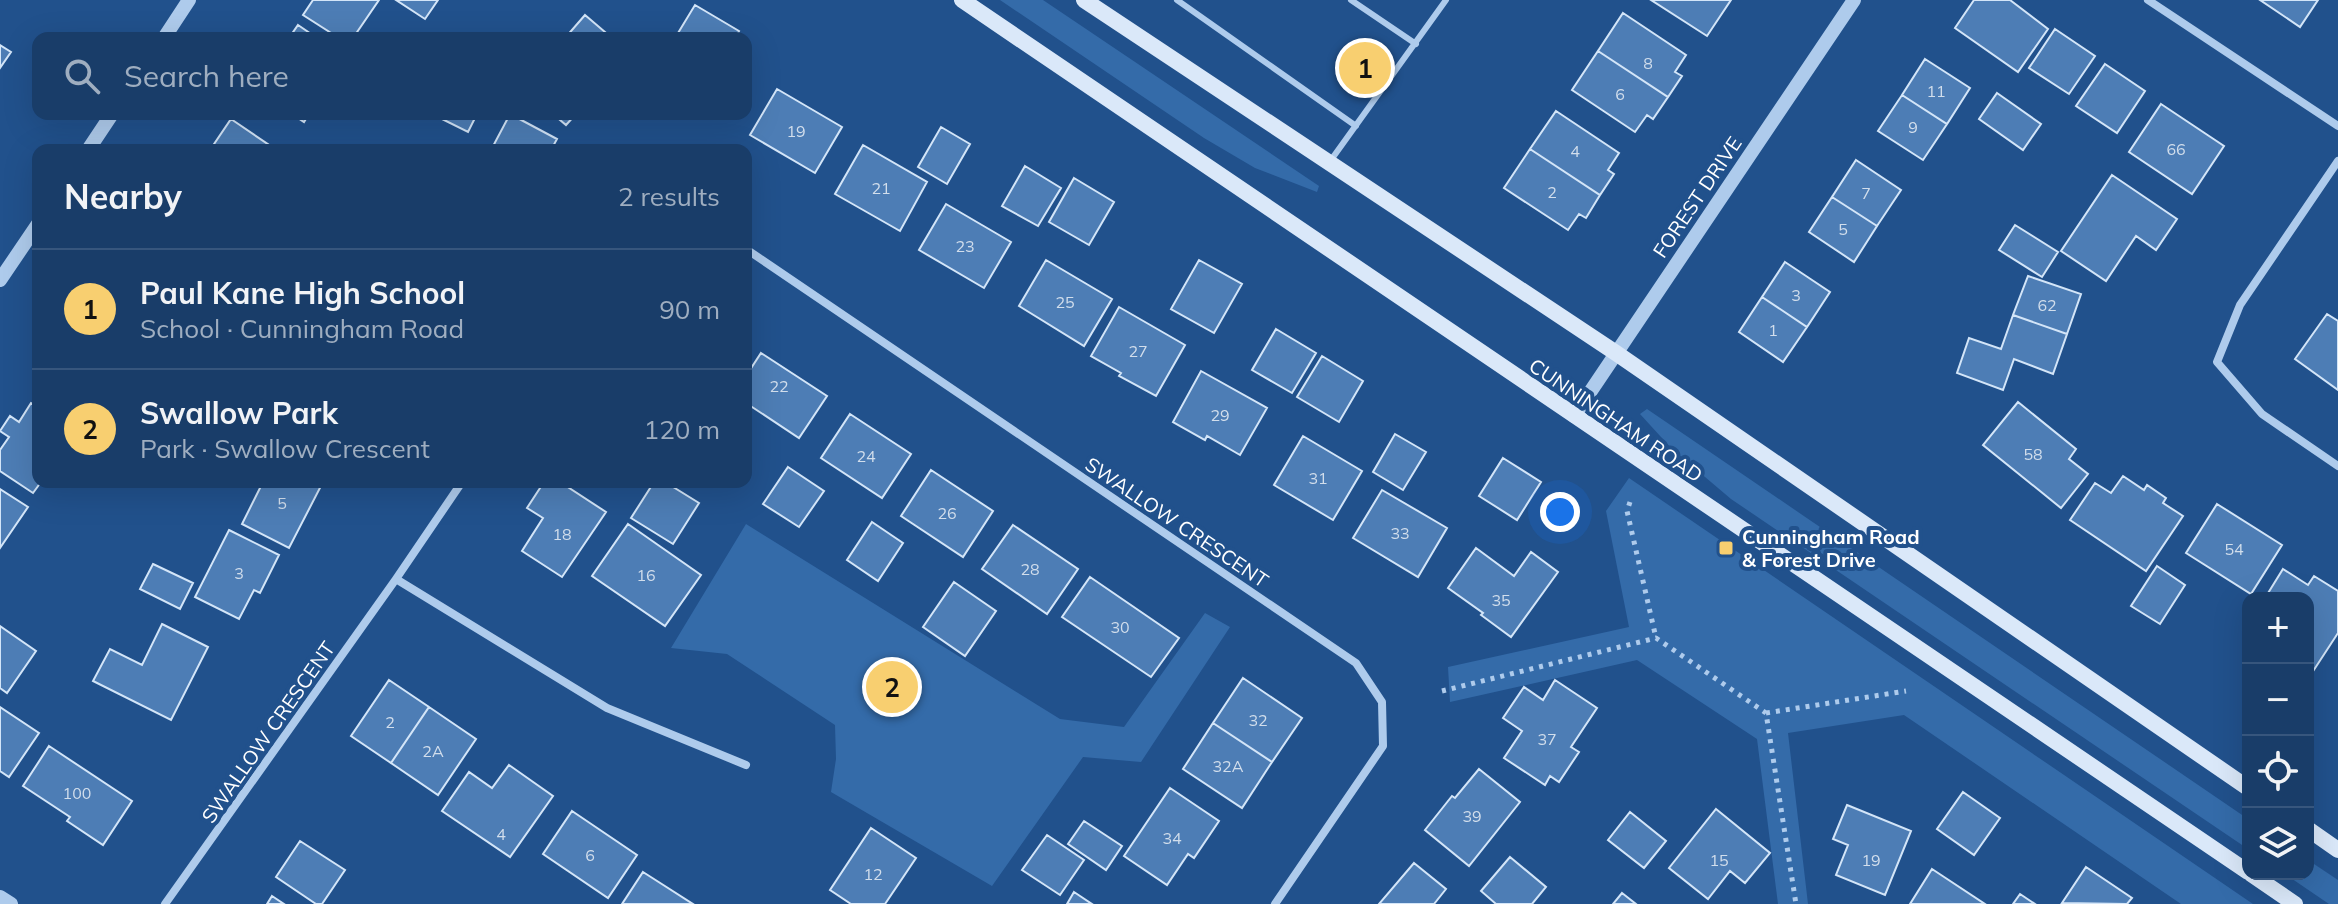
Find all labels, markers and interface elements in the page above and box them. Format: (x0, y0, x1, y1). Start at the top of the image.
search box (32, 32, 752, 120)
pin: 1 (1339, 38, 1391, 98)
house number: 8 (1643, 53, 1653, 73)
icon: search (60, 54, 104, 98)
text: Search here (124, 57, 289, 95)
house number: 11 (1926, 81, 1946, 101)
house number: 6 (1615, 84, 1625, 104)
house number: 9 (1908, 117, 1918, 137)
house number: 19 (786, 121, 806, 141)
street label: FOREST DRIVE (1647, 132, 1747, 262)
house number: 66 (2166, 139, 2186, 159)
house number: 4 (1570, 141, 1580, 161)
text: Nearby (64, 175, 182, 218)
house number: 21 (871, 178, 891, 198)
text: 2 results (618, 180, 720, 213)
house number: 2 (1547, 182, 1557, 202)
house number: 7 (1861, 183, 1871, 203)
house number: 5 (1838, 219, 1848, 239)
house number: 23 (955, 236, 975, 256)
text: Paul Kane High School (140, 274, 465, 312)
house number: 3 (1791, 285, 1801, 305)
house number: 25 (1055, 292, 1075, 312)
text: 1 (82, 293, 98, 326)
text: 90 m (659, 293, 720, 326)
house number: 62 (2037, 295, 2057, 315)
text: School · Cunningham Road (140, 312, 464, 345)
house number: 1 (1768, 320, 1778, 340)
house number: 27 (1128, 341, 1148, 361)
street label: CUNNINGHAM ROAD (1525, 353, 1707, 487)
house number: 22 (769, 376, 789, 396)
text: Swallow Park (140, 394, 338, 432)
house number: 29 (1210, 405, 1230, 425)
text: 2 (82, 413, 98, 446)
text: 120 m (644, 413, 720, 446)
text: Park · Swallow Crescent (140, 432, 430, 465)
house number: 58 (2023, 444, 2043, 464)
house number: 24 (856, 446, 876, 466)
street label: SWALLOW CRESCENT (1081, 451, 1273, 593)
house number: 31 (1308, 468, 1328, 488)
your location (1540, 492, 1580, 532)
house number: 5 (277, 493, 287, 513)
house number: 26 (937, 503, 957, 523)
house number: 33 (1390, 523, 1410, 543)
house number: 18 (552, 524, 572, 544)
place label: Cunningham Road & Forest Drive (1742, 524, 1920, 572)
marker: Cunningham Road & Forest Drive (1717, 539, 1735, 557)
house number: 54 (2224, 539, 2244, 559)
house number: 28 (1020, 559, 1040, 579)
house number: 3 (234, 563, 244, 583)
house number: 16 (636, 565, 656, 585)
house number: 35 (1491, 590, 1511, 610)
map controls (2242, 592, 2314, 880)
button: + (2242, 592, 2314, 664)
house number: 30 (1110, 617, 1130, 637)
street label: SWALLOW CRESCENT (196, 636, 340, 828)
pin: 2 (866, 657, 918, 717)
button: − (2242, 664, 2314, 736)
house number: 32 (1248, 710, 1268, 730)
house number: 2 (385, 712, 395, 732)
house number: 37 (1537, 729, 1557, 749)
button: locate (2242, 736, 2314, 808)
house number: 2A (422, 741, 444, 761)
house number: 32A (1213, 756, 1244, 776)
house number: 100 (63, 783, 91, 803)
house number: 39 (1462, 806, 1482, 826)
button: layers (2242, 808, 2314, 880)
house number: 4 (496, 824, 506, 844)
house number: 34 (1162, 828, 1182, 848)
house number: 6 (585, 845, 595, 865)
house number: 15 (1709, 850, 1729, 870)
house number: 19 (1861, 850, 1881, 870)
house number: 12 (863, 864, 883, 884)

